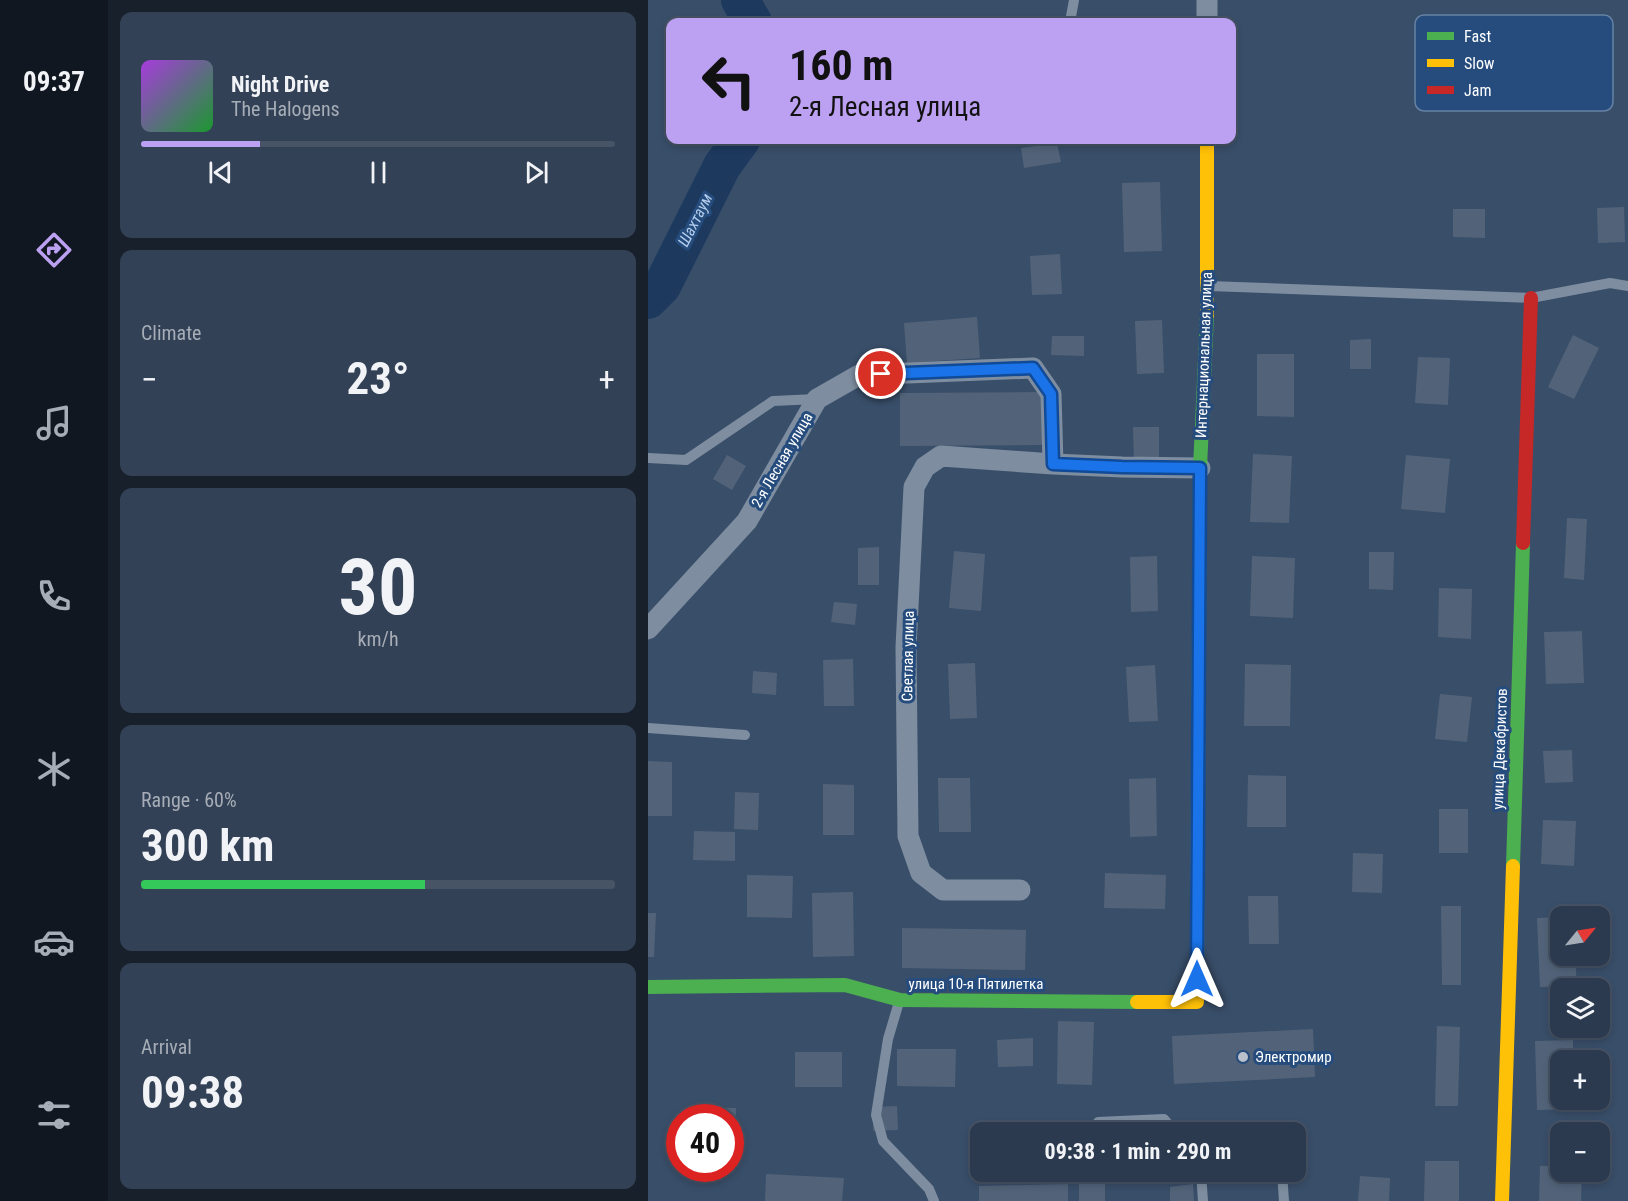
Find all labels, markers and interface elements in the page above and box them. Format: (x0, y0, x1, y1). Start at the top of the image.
legend (1415, 15, 1613, 111)
text: Fast (1464, 27, 1491, 46)
text: 160 m (789, 41, 894, 90)
icon: left (690, 42, 768, 120)
text: Slow (1464, 54, 1494, 73)
text: 09:37 (23, 66, 85, 98)
text: Night Drive (231, 72, 329, 97)
text: Jam (1464, 81, 1491, 100)
text: 2-я Лесная улица (789, 91, 981, 123)
text: The Halogens (231, 97, 340, 121)
icon: previous (204, 156, 237, 189)
icon: pause (362, 156, 395, 189)
icon: next (520, 156, 553, 189)
water label: Шахтаум (674, 190, 716, 250)
icon: directions (33, 229, 75, 271)
street label: Интернациональная улица (1192, 272, 1216, 438)
text: Climate (141, 321, 201, 345)
pin (855, 348, 906, 399)
text: 23° (347, 352, 410, 405)
icon: arrive (864, 357, 897, 390)
text: − (141, 360, 158, 399)
text: + (599, 360, 615, 399)
icon: music (33, 402, 75, 444)
street label: 2-я Лесная улица (748, 409, 816, 511)
text: 30 (339, 542, 417, 633)
icon: phone (33, 575, 75, 617)
street label: Светлая улица (898, 611, 918, 701)
text: km/h (357, 627, 399, 651)
street label: улица Декабристов (1489, 688, 1511, 810)
icon: climate (33, 748, 75, 790)
text: Range · 60% (141, 788, 237, 812)
text: 300 km (141, 819, 274, 872)
north arrow (1550, 906, 1610, 966)
map controls (1550, 906, 1610, 1182)
icon: car (33, 921, 75, 963)
position arrow (1165, 947, 1229, 1011)
street label: улица 10-я Пятилетка (909, 975, 1043, 993)
button: layers (1550, 978, 1610, 1038)
text: Arrival (141, 1035, 192, 1059)
place label: Электромир (1255, 1048, 1332, 1066)
marker: Электромир (1236, 1050, 1250, 1064)
button: + (1550, 1050, 1610, 1110)
text: 09:38 (141, 1066, 244, 1119)
icon: filters (33, 1094, 75, 1136)
speed limit sign: 40 (666, 1104, 744, 1182)
button: − (1550, 1122, 1610, 1182)
text: 09:38 · 1 min · 290 m (1045, 1139, 1231, 1164)

